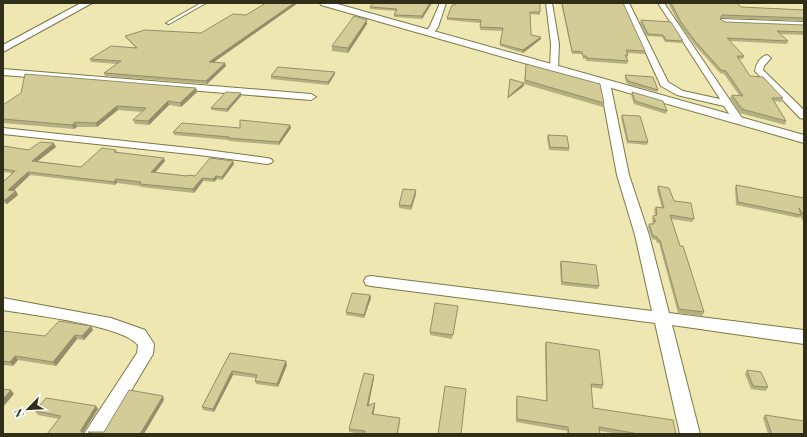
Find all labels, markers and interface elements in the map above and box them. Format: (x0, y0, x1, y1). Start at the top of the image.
north arrow (8, 389, 48, 429)
text: N (10, 407, 27, 420)

